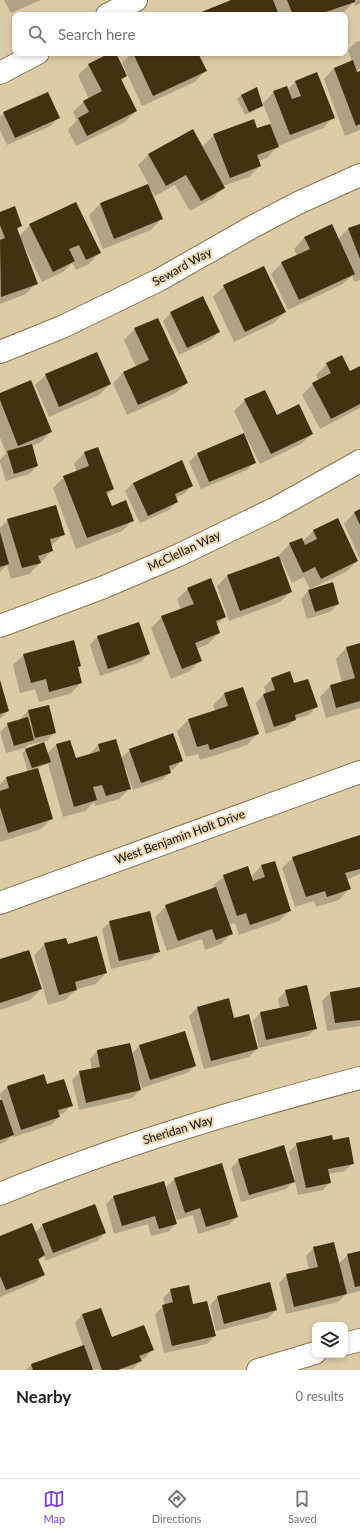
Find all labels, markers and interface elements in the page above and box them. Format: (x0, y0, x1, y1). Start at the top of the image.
search box (12, 12, 348, 56)
icon: search (26, 23, 48, 45)
text: Search here (58, 25, 135, 43)
street label: Seward Way (149, 244, 215, 289)
street label: McClellan Way (145, 527, 223, 574)
street label: West Benjamin Holt Drive (113, 806, 247, 867)
street label: Sheridan Way (141, 1111, 216, 1147)
map controls (312, 1322, 348, 1358)
button: layers (312, 1322, 348, 1358)
text: Nearby (16, 1386, 71, 1407)
text: 0 results (296, 1388, 344, 1404)
tab: Map (43, 1488, 65, 1525)
tab: Directions (152, 1488, 201, 1525)
tab: Saved (288, 1488, 317, 1525)

